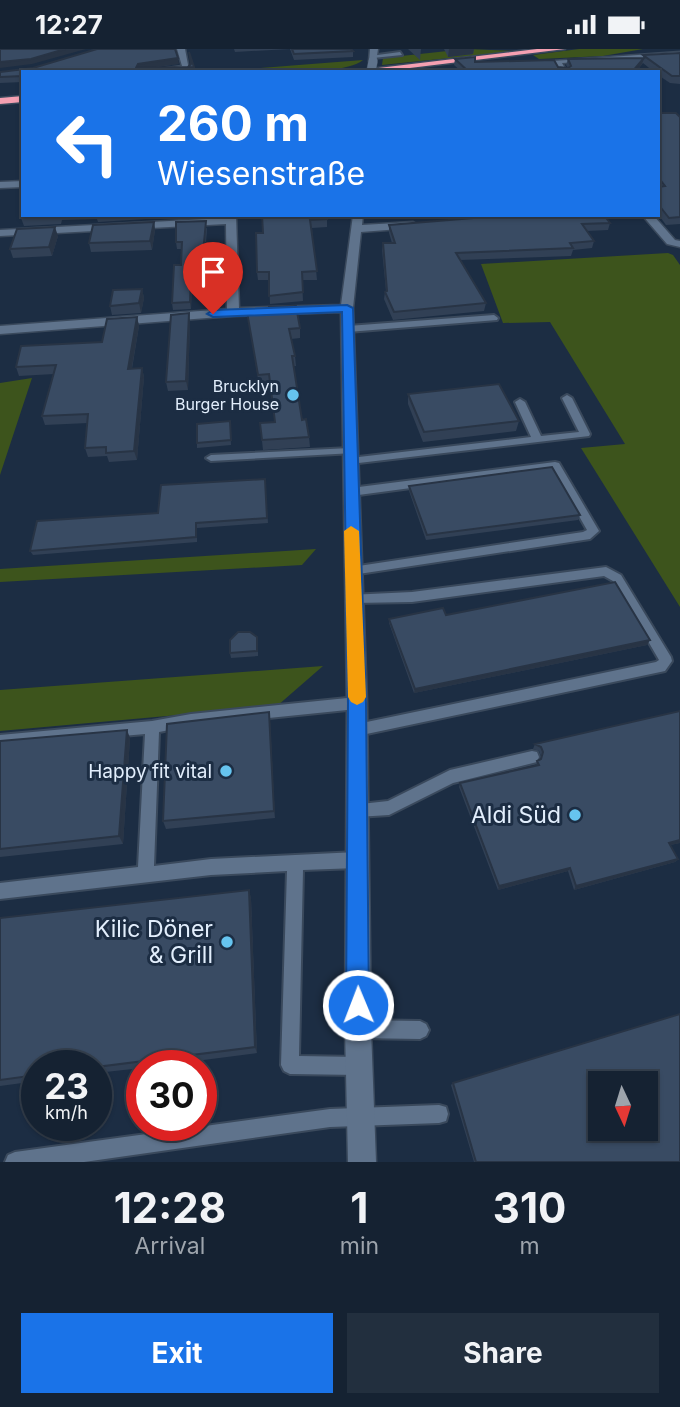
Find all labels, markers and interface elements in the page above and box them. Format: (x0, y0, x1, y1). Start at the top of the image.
text: 12:27 (35, 9, 103, 40)
text: 260 m (157, 94, 309, 153)
icon: left (42, 98, 133, 189)
text: Wiesenstraße (157, 154, 365, 193)
pin (183, 242, 243, 314)
icon: arrive (194, 253, 232, 291)
place label: Brucklyn Burger House (175, 376, 279, 414)
marker: Brucklyn Burger House (285, 387, 301, 403)
place label: Happy fit vital (88, 760, 212, 783)
marker: Happy fit vital (218, 763, 234, 779)
place label: Aldi Süd (471, 801, 561, 829)
marker: Aldi Süd (567, 807, 583, 823)
place label: Kilic Döner & Grill (95, 915, 213, 969)
marker: Kilic Döner & Grill (219, 934, 235, 950)
position arrow (321, 968, 395, 1042)
speed limit sign: 30 (126, 1050, 217, 1141)
text: 23 (44, 1065, 89, 1107)
north arrow (588, 1071, 658, 1141)
map controls (588, 1071, 658, 1141)
text: km/h (45, 1102, 88, 1123)
text: 12:28 (114, 1182, 226, 1233)
text: 1 (350, 1182, 368, 1233)
text: 310 (493, 1182, 566, 1233)
text: Arrival (134, 1232, 205, 1260)
text: min (340, 1232, 379, 1260)
text: m (519, 1232, 540, 1260)
button: Exit (21, 1313, 333, 1393)
button: Share (347, 1313, 659, 1393)

